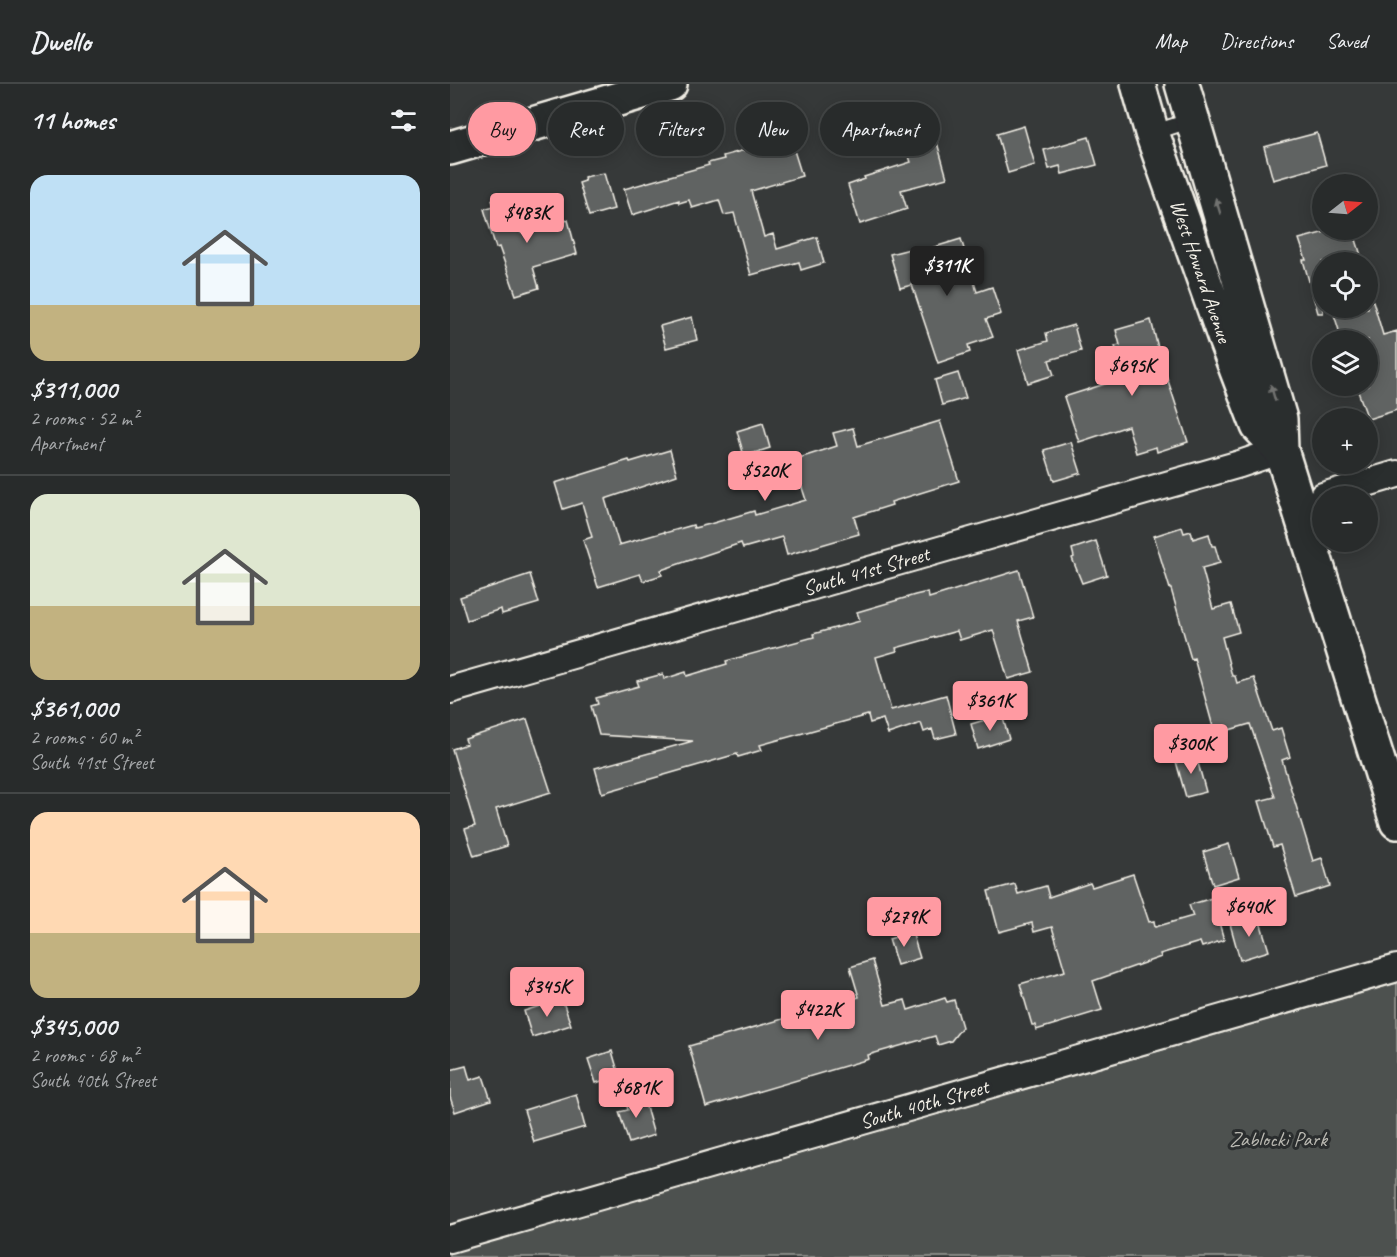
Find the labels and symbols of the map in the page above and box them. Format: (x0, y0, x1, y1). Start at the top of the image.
north arrow (1312, 174, 1378, 240)
pin: $483K (485, 193, 569, 244)
street label: West Howard Avenue (1164, 196, 1238, 347)
one-way arrow (1213, 197, 1222, 215)
pin: $311K (905, 246, 989, 297)
pin: $695K (1090, 346, 1174, 397)
one-way arrow (1268, 384, 1277, 402)
pin: $520K (723, 451, 807, 502)
street label: South 41st Street (800, 540, 934, 601)
pin: $361K (948, 681, 1032, 732)
pin: $300K (1149, 724, 1233, 775)
pin: $640K (1207, 887, 1291, 938)
pin: $279K (862, 897, 946, 948)
pin: $345K (505, 967, 589, 1018)
pin: $422K (776, 990, 860, 1041)
pin: $681K (594, 1068, 678, 1119)
street label: South 40th Street (857, 1073, 993, 1135)
park label: Zablocki Park (1229, 1126, 1328, 1152)

